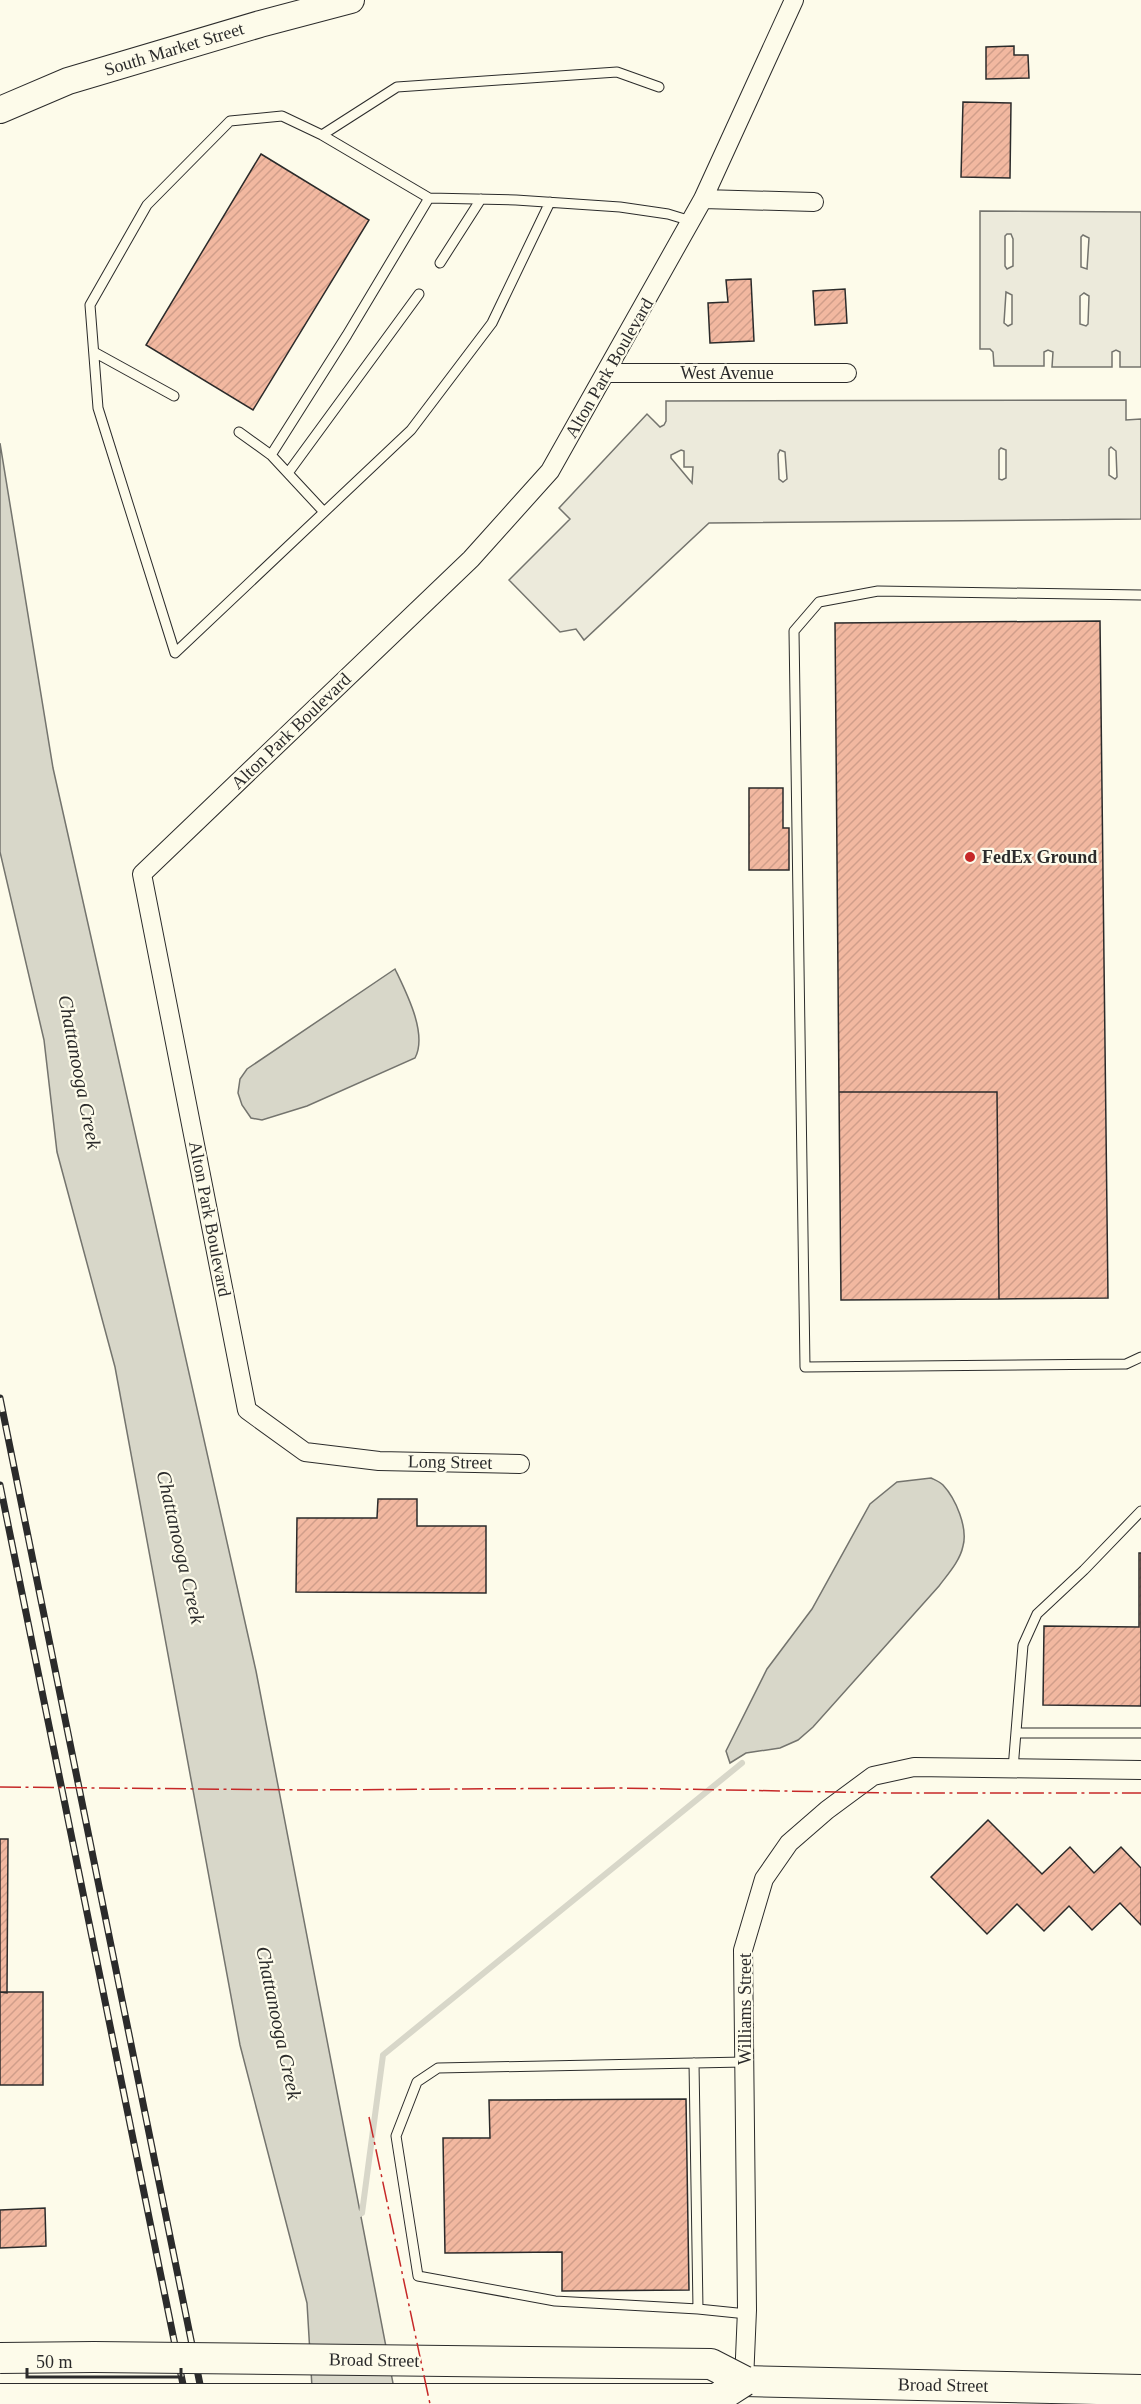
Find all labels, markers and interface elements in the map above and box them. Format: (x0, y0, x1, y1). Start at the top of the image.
street label: South Market Street (102, 18, 246, 80)
street label: Alton Park Boulevard (561, 295, 657, 441)
street label: West Avenue (680, 363, 774, 383)
street label: Alton Park Boulevard (227, 669, 355, 793)
place label: FedEx Ground (982, 847, 1097, 867)
marker: FedEx Ground (963, 850, 977, 864)
water label: Chattanooga Creek (53, 993, 106, 1152)
street label: Alton Park Boulevard (185, 1140, 235, 1298)
street label: Long Street (408, 1451, 492, 1473)
water label: Chattanooga Creek (152, 1468, 210, 1627)
water label: Chattanooga Creek (251, 1944, 306, 2103)
street label: Williams Street (735, 1953, 755, 2065)
scale bar (27, 2341, 182, 2379)
street label: Broad Street (329, 2349, 419, 2371)
text: 50 m (36, 2352, 73, 2372)
street label: Broad Street (898, 2374, 988, 2396)

